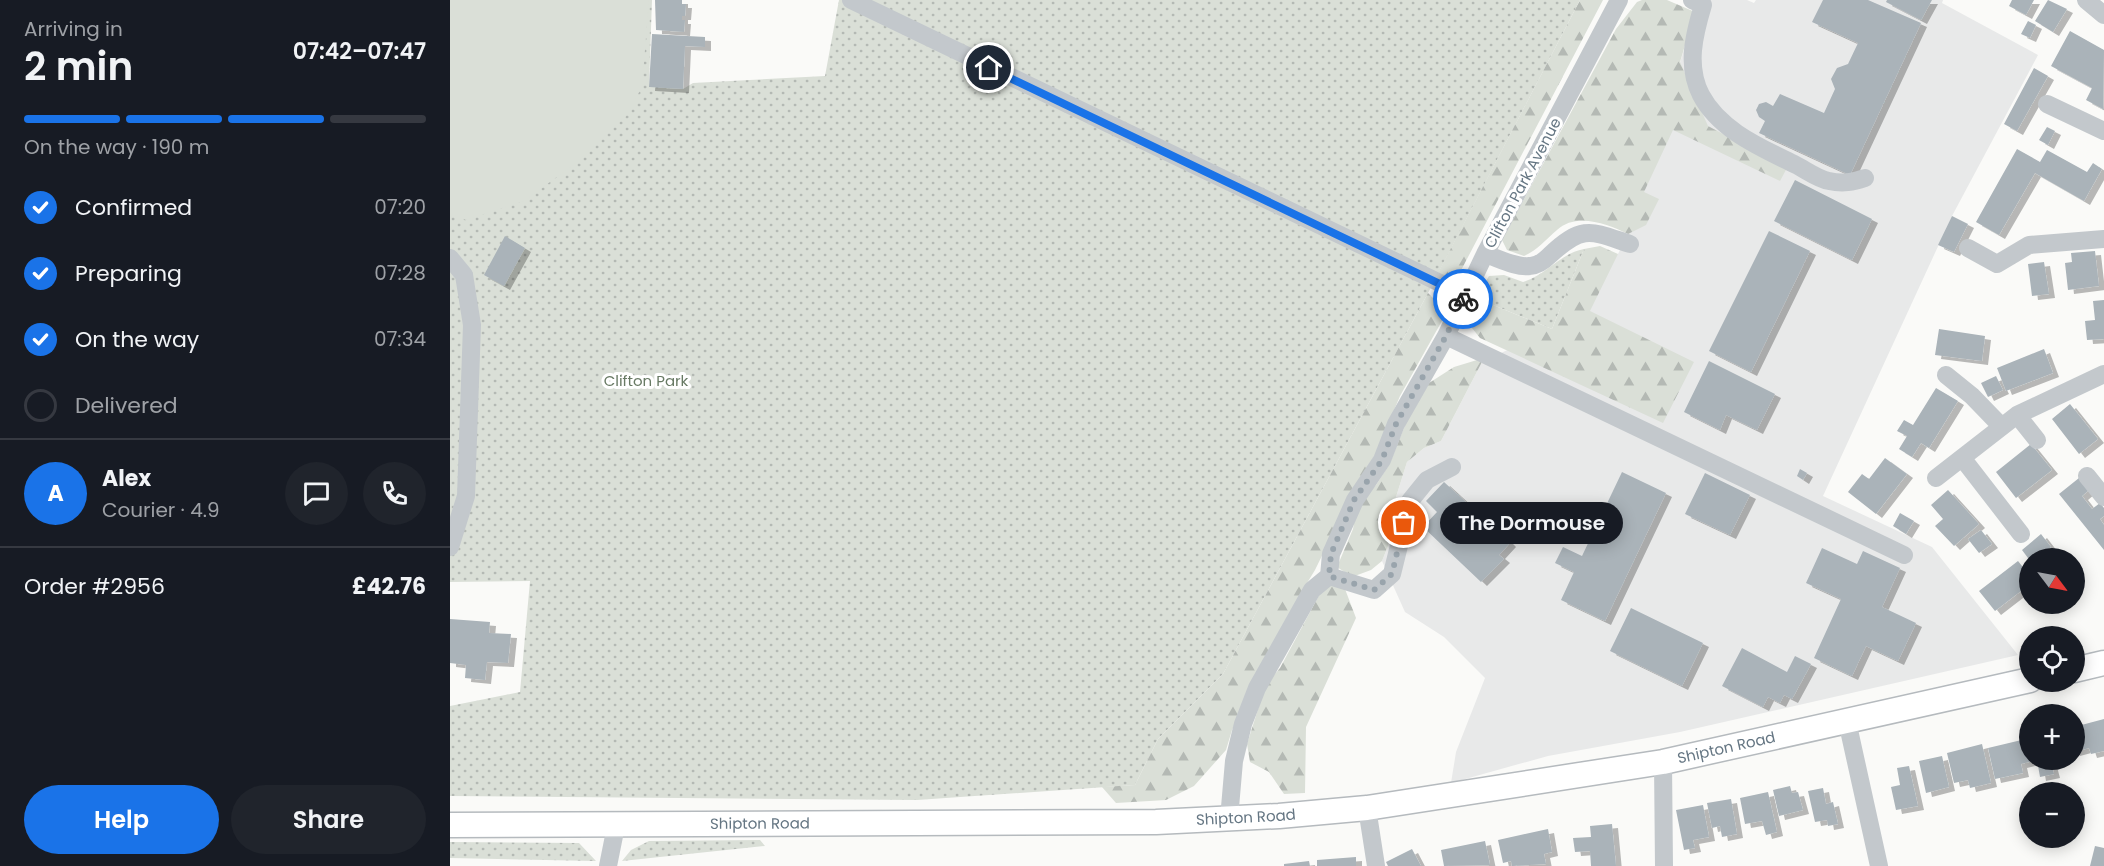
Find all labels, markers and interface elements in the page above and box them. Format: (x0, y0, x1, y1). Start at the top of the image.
text: Arriving in (24, 15, 123, 43)
text: 07:42–07:47 (293, 36, 426, 67)
text: 2 min (24, 39, 133, 94)
pin (963, 42, 1014, 93)
icon: home (972, 51, 1005, 84)
street label: Clifton Park Avenue (1479, 114, 1566, 252)
text: On the way · 190 m (24, 133, 209, 161)
icon: check (24, 191, 57, 224)
text: Confirmed (75, 192, 192, 223)
text: 07:20 (374, 193, 426, 221)
icon: check (24, 257, 57, 290)
text: Preparing (75, 258, 182, 289)
text: 07:28 (374, 259, 426, 287)
courier (1433, 269, 1493, 329)
icon: bike (1447, 283, 1480, 316)
icon: check (24, 323, 57, 356)
text: On the way (75, 324, 199, 355)
text: 07:34 (374, 325, 426, 353)
park label: Clifton Park (604, 370, 689, 391)
text: Delivered (75, 390, 178, 421)
button: chat (285, 462, 348, 525)
button: phone (363, 462, 426, 525)
text: Alex (102, 463, 151, 494)
text: A (47, 478, 64, 509)
text: Courier · 4.9 (102, 496, 220, 524)
pin (1378, 497, 1429, 548)
callout: The Dormouse (1440, 502, 1623, 544)
icon: bag (1387, 506, 1420, 539)
text: The Dormouse (1458, 509, 1605, 537)
north arrow (2019, 548, 2085, 614)
map controls (2019, 548, 2085, 848)
text: Order #2956 (24, 571, 165, 602)
text: £42.76 (352, 571, 426, 602)
button: locate (2019, 626, 2085, 692)
button: + (2019, 704, 2085, 770)
street label: Shipton Road (1675, 726, 1777, 769)
button: − (2019, 782, 2085, 848)
button: Help (24, 785, 219, 854)
button: Share (231, 785, 426, 854)
street label: Shipton Road (1195, 804, 1297, 830)
street label: Shipton Road (710, 812, 810, 834)

